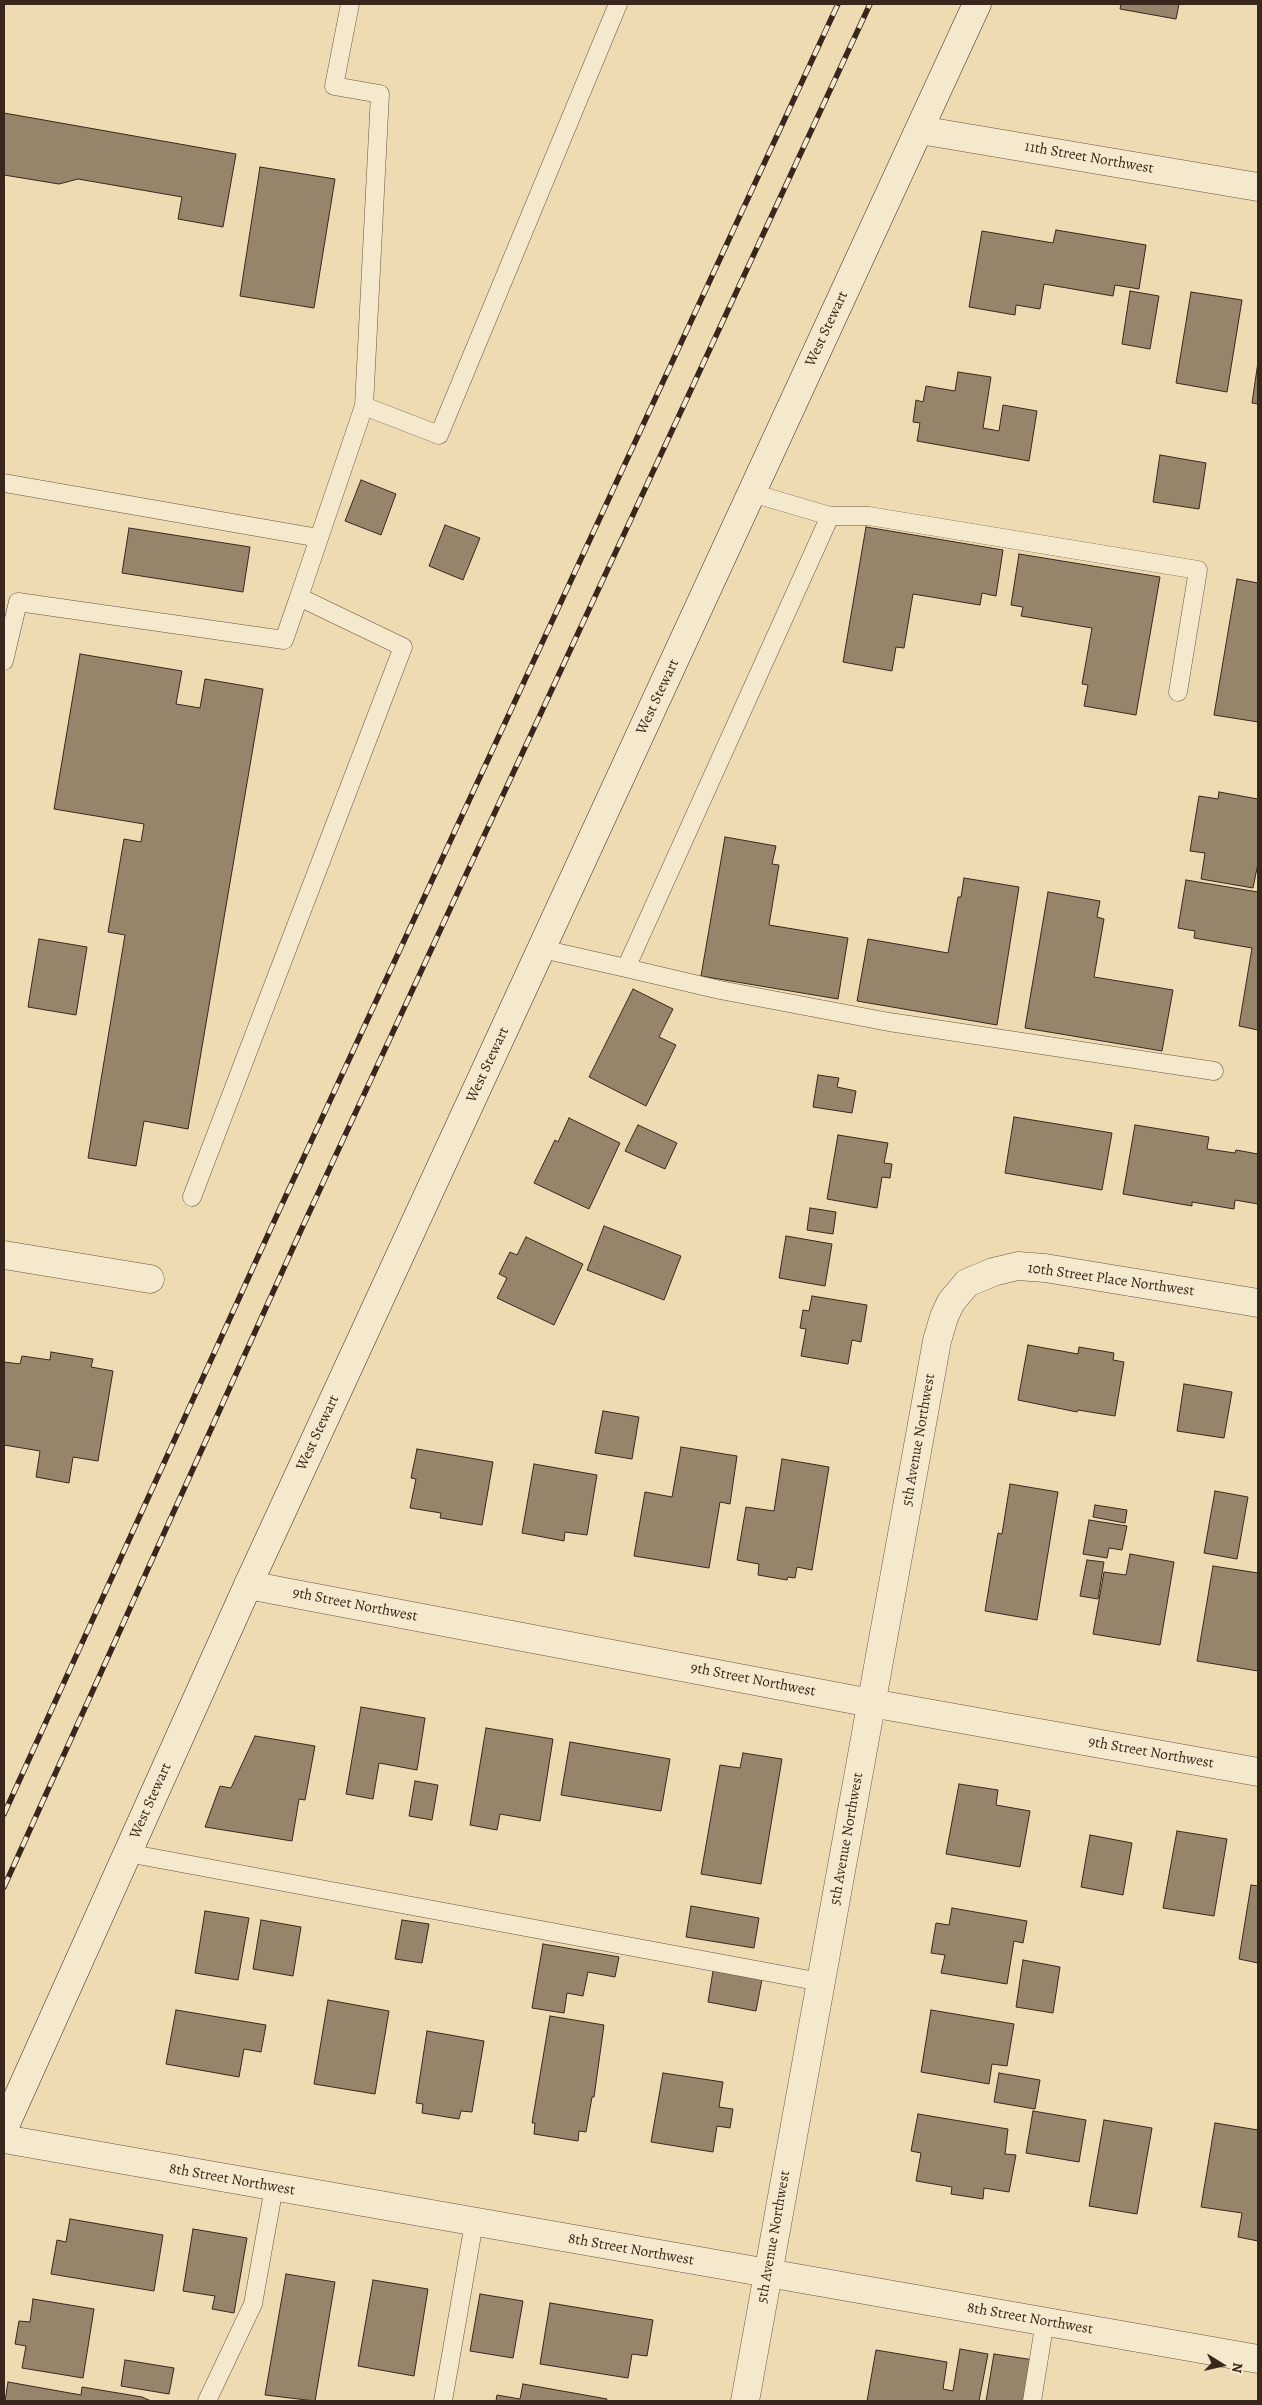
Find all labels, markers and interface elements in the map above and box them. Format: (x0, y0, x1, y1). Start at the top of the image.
street label: 11th Street Northwest (1023, 138, 1155, 178)
street label: West Stewart (802, 288, 852, 370)
street label: West Stewart (633, 656, 683, 738)
street label: West Stewart (463, 1024, 513, 1106)
street label: 10th Street Place Northwest (1027, 1259, 1195, 1301)
street label: 5th Avenue Northwest (898, 1372, 940, 1508)
street label: West Stewart (293, 1392, 343, 1474)
street label: 9th Street Northwest (291, 1584, 419, 1626)
street label: 9th Street Northwest (689, 1659, 817, 1701)
street label: 9th Street Northwest (1087, 1733, 1215, 1773)
street label: West Stewart (126, 1760, 176, 1842)
street label: 5th Avenue Northwest (826, 1771, 868, 1907)
street label: 8th Street Northwest (168, 2160, 296, 2200)
street label: 5th Avenue Northwest (753, 2169, 795, 2305)
street label: 8th Street Northwest (567, 2230, 695, 2270)
street label: 8th Street Northwest (966, 2299, 1094, 2339)
north arrow (1197, 2340, 1247, 2390)
text: N (1227, 2361, 1248, 2374)

